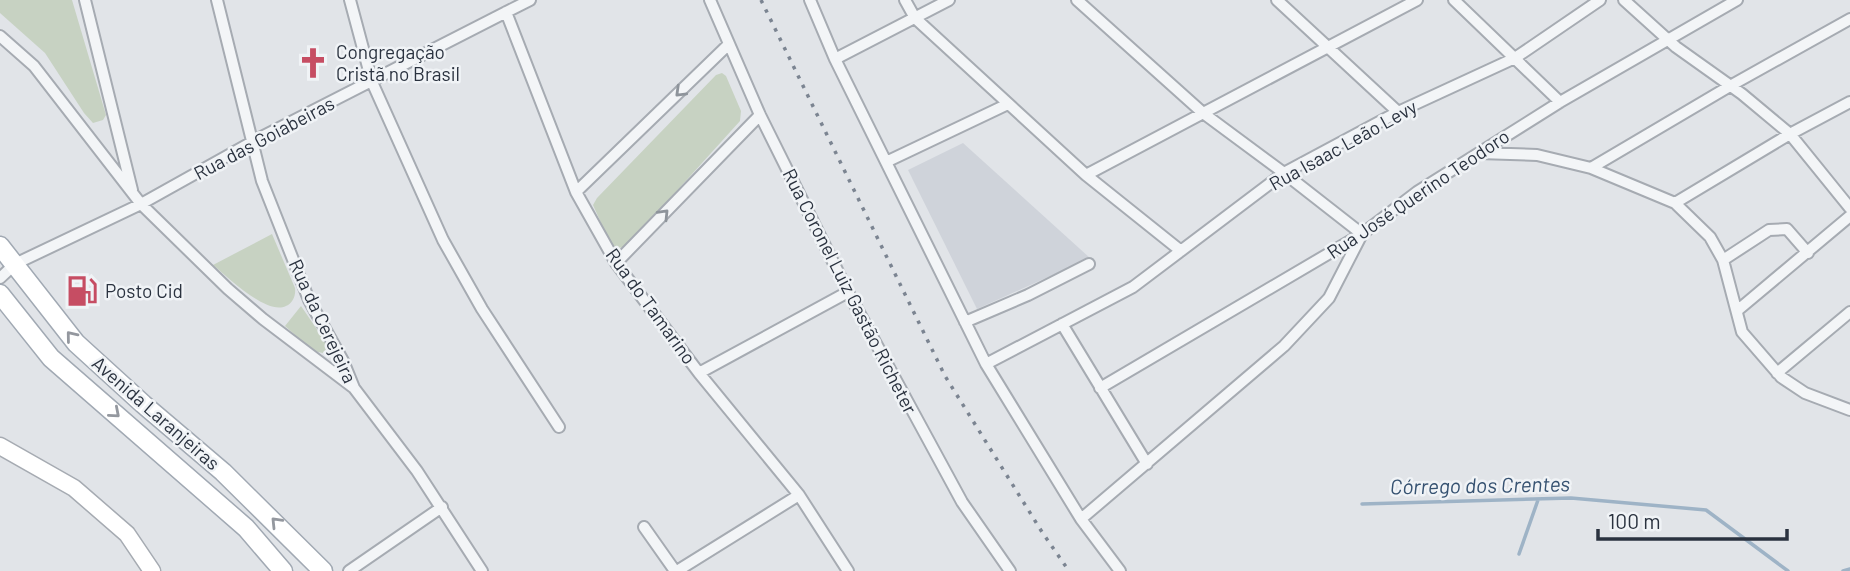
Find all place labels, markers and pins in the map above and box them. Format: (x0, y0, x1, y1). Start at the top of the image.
place label: Congregação Cristã no Brasil (336, 40, 460, 85)
church icon: Congregação Cristã no Brasil (296, 46, 330, 80)
fuel station icon: Posto Cid (65, 274, 99, 308)
place label: Posto Cid (105, 279, 183, 302)

